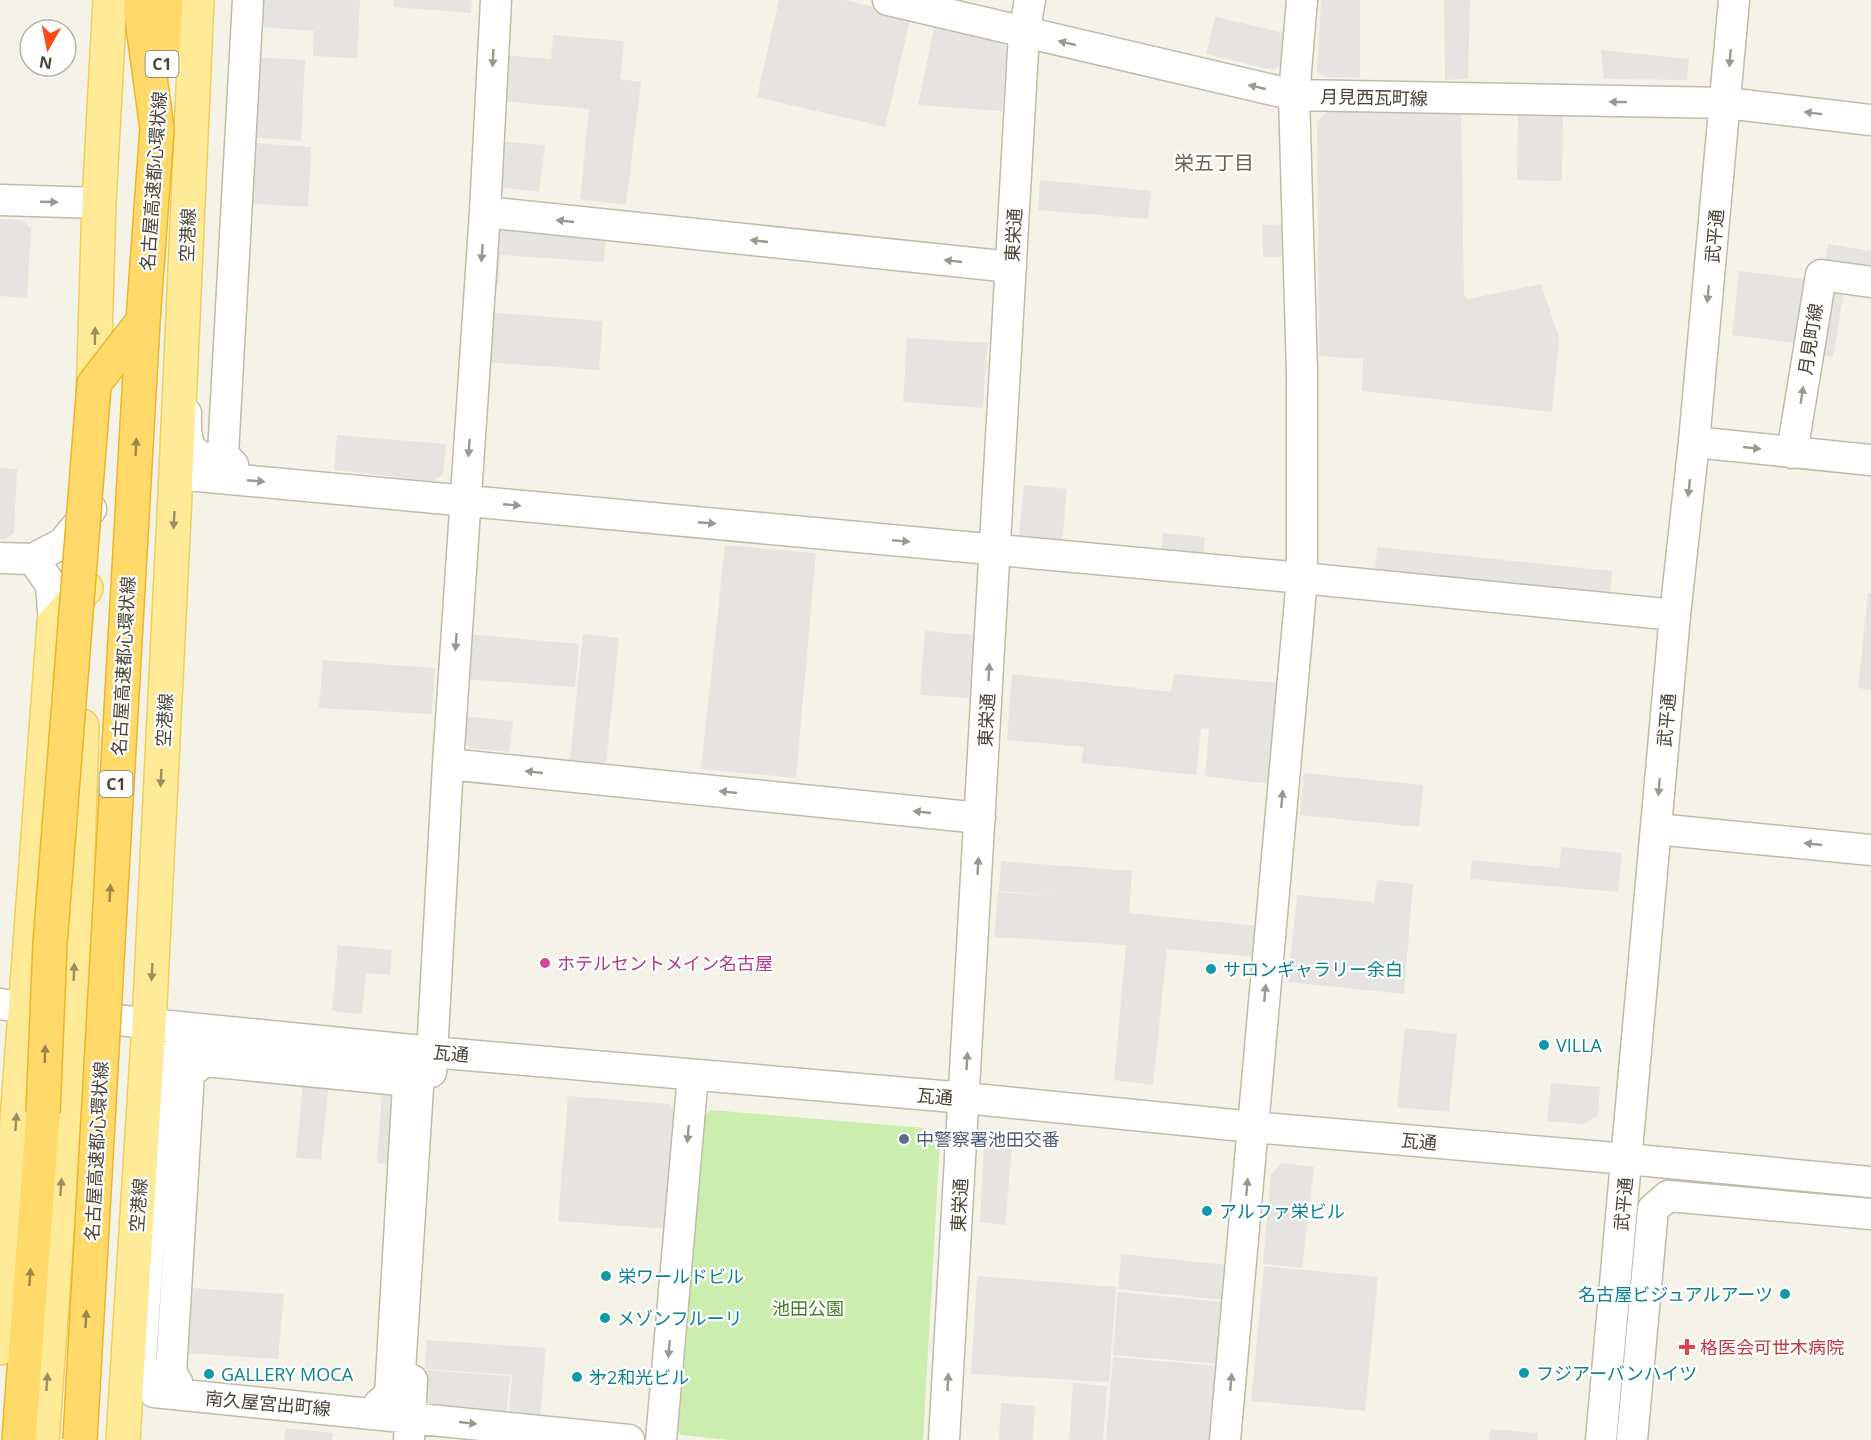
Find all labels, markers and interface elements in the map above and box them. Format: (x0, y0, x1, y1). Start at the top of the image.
north arrow (18, 18, 78, 78)
one-way arrow (1057, 38, 1076, 47)
one-way arrow (488, 49, 498, 68)
one-way arrow (1725, 49, 1735, 68)
text: N (38, 51, 54, 75)
road number: C1 (146, 51, 178, 77)
one-way arrow (1247, 81, 1266, 91)
street label: 月見西瓦町線 (1320, 84, 1428, 110)
street label: 名古屋高速都心環状線 (135, 90, 171, 272)
one-way arrow (1609, 97, 1628, 106)
one-way arrow (1803, 108, 1822, 118)
district label: 栄五丁目 (1174, 149, 1254, 176)
one-way arrow (40, 197, 59, 206)
street label: 東栄通 (1000, 207, 1026, 263)
street label: 空港線 (174, 208, 200, 262)
street label: 武平通 (1700, 208, 1728, 264)
one-way arrow (556, 216, 575, 226)
one-way arrow (750, 236, 769, 246)
one-way arrow (478, 244, 487, 263)
one-way arrow (944, 256, 963, 266)
one-way arrow (1703, 285, 1713, 304)
street label: 月見町線 (1793, 302, 1827, 376)
one-way arrow (90, 327, 100, 346)
one-way arrow (1797, 385, 1806, 404)
one-way arrow (131, 438, 141, 457)
one-way arrow (464, 438, 474, 457)
one-way arrow (1743, 443, 1762, 453)
one-way arrow (246, 476, 265, 486)
one-way arrow (1684, 479, 1694, 498)
one-way arrow (503, 500, 522, 510)
one-way arrow (170, 511, 179, 530)
one-way arrow (697, 518, 716, 528)
one-way arrow (891, 536, 910, 546)
street label: 名古屋高速都心環状線 (106, 575, 140, 757)
one-way arrow (451, 633, 461, 652)
one-way arrow (984, 662, 993, 681)
street label: 空港線 (151, 692, 177, 748)
street label: 東栄通 (973, 692, 999, 748)
street label: 武平通 (1652, 692, 1680, 748)
one-way arrow (157, 768, 166, 787)
one-way arrow (525, 768, 544, 777)
road number: C1 (100, 771, 132, 797)
one-way arrow (1654, 777, 1664, 796)
one-way arrow (719, 787, 738, 797)
one-way arrow (1277, 789, 1287, 808)
one-way arrow (913, 807, 932, 817)
one-way arrow (1803, 840, 1822, 849)
one-way arrow (973, 857, 982, 876)
one-way arrow (105, 884, 114, 903)
place label: ホテルセントメイン名古屋 (557, 951, 773, 975)
marker: ホテルセントメイン名古屋 (538, 956, 552, 970)
place label: サロンギャラリー余白 (1223, 957, 1403, 981)
one-way arrow (70, 962, 79, 981)
marker: サロンギャラリー余白 (1204, 962, 1218, 976)
one-way arrow (147, 963, 156, 982)
one-way arrow (1260, 984, 1270, 1003)
place label: VILLA (1556, 1033, 1603, 1057)
marker: VILLA (1537, 1038, 1551, 1052)
street label: 瓦通 (432, 1039, 470, 1067)
one-way arrow (40, 1045, 50, 1064)
one-way arrow (962, 1052, 972, 1071)
street label: 名古屋高速都心環状線 (79, 1060, 113, 1242)
street label: 瓦通 (916, 1082, 954, 1110)
one-way arrow (11, 1112, 21, 1131)
one-way arrow (683, 1124, 693, 1143)
place label: 中警察署池田交番 (916, 1127, 1060, 1151)
street label: 瓦通 (1400, 1127, 1438, 1155)
marker: 中警察署池田交番 (897, 1132, 911, 1146)
street label: 武平通 (1609, 1176, 1637, 1232)
street label: 空港線 (124, 1177, 152, 1233)
street label: 東栄通 (946, 1177, 972, 1233)
one-way arrow (56, 1178, 65, 1197)
one-way arrow (1243, 1178, 1252, 1197)
place label: アルファ栄ビル (1219, 1199, 1345, 1223)
marker: アルファ栄ビル (1200, 1204, 1214, 1218)
place label: 栄ワールドビル (618, 1264, 744, 1288)
one-way arrow (25, 1267, 35, 1286)
marker: 栄ワールドビル (599, 1269, 613, 1283)
place label: 名古屋ビジュアルアーツ (1578, 1282, 1773, 1306)
marker: 名古屋ビジュアルアーツ (1778, 1287, 1792, 1301)
park label: 池田公園 (772, 1296, 844, 1320)
place label: メゾンフルーリ (617, 1306, 742, 1330)
one-way arrow (82, 1309, 91, 1328)
marker: メゾンフルーリ (598, 1311, 612, 1325)
place label: 格医会可世木病院 (1700, 1335, 1844, 1359)
marker: 格医会可世木病院 (1678, 1338, 1696, 1356)
one-way arrow (664, 1339, 674, 1358)
place label: フジアーバンハイツ (1536, 1361, 1697, 1385)
place label: GALLERY MOCA (221, 1362, 354, 1386)
place label: 㐧2和光ビル (589, 1365, 689, 1389)
marker: フジアーバンハイツ (1517, 1366, 1531, 1380)
marker: GALLERY MOCA (202, 1367, 216, 1381)
marker: 㐧2和光ビル (570, 1370, 584, 1384)
one-way arrow (42, 1372, 51, 1391)
one-way arrow (943, 1372, 953, 1391)
one-way arrow (1226, 1372, 1235, 1391)
street label: 南久屋宮出町線 (204, 1386, 332, 1420)
one-way arrow (459, 1418, 478, 1428)

